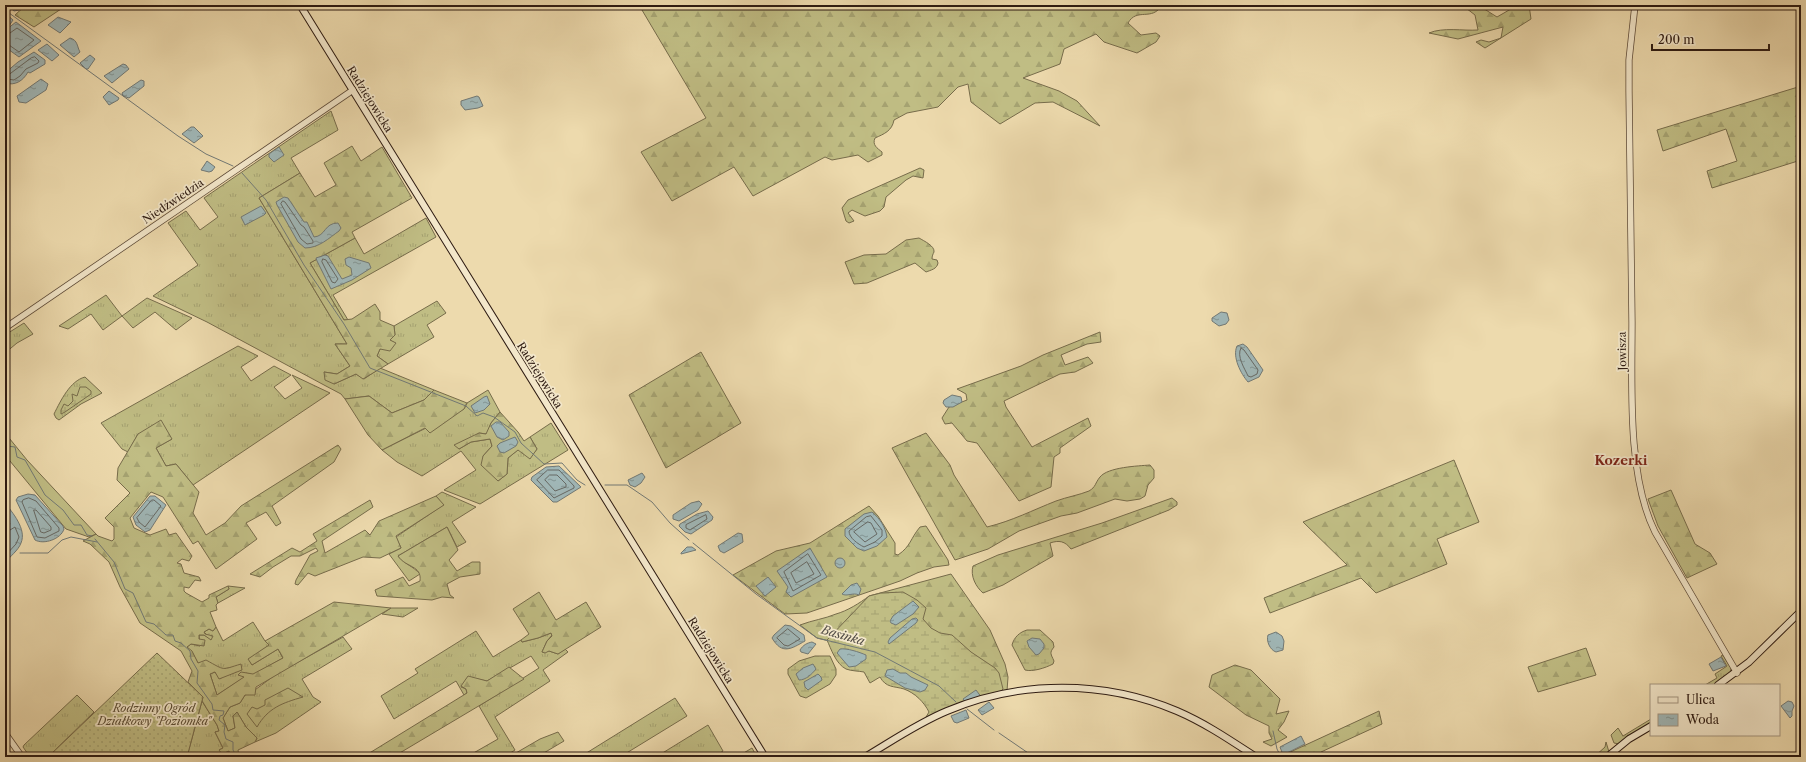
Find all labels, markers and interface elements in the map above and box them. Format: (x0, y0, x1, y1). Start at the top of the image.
scale bar (1652, 26, 1769, 52)
text: 200 m (1658, 32, 1695, 47)
street label: Radziejowicka (344, 63, 396, 135)
street label: Niedźwiedzia (140, 175, 207, 227)
street label: Jowisza (1615, 331, 1629, 373)
street label: Radziejowicka (514, 339, 566, 411)
district label: Kozerki (1595, 452, 1648, 468)
street label: Radziejowicka (685, 614, 737, 686)
water label: Basinka (819, 621, 866, 648)
legend (1650, 684, 1780, 736)
text: Ulica (1686, 692, 1716, 707)
park label: Rodzinny Ogród Działkowy "Poziomka" (96, 701, 212, 728)
text: Woda (1685, 712, 1720, 727)

